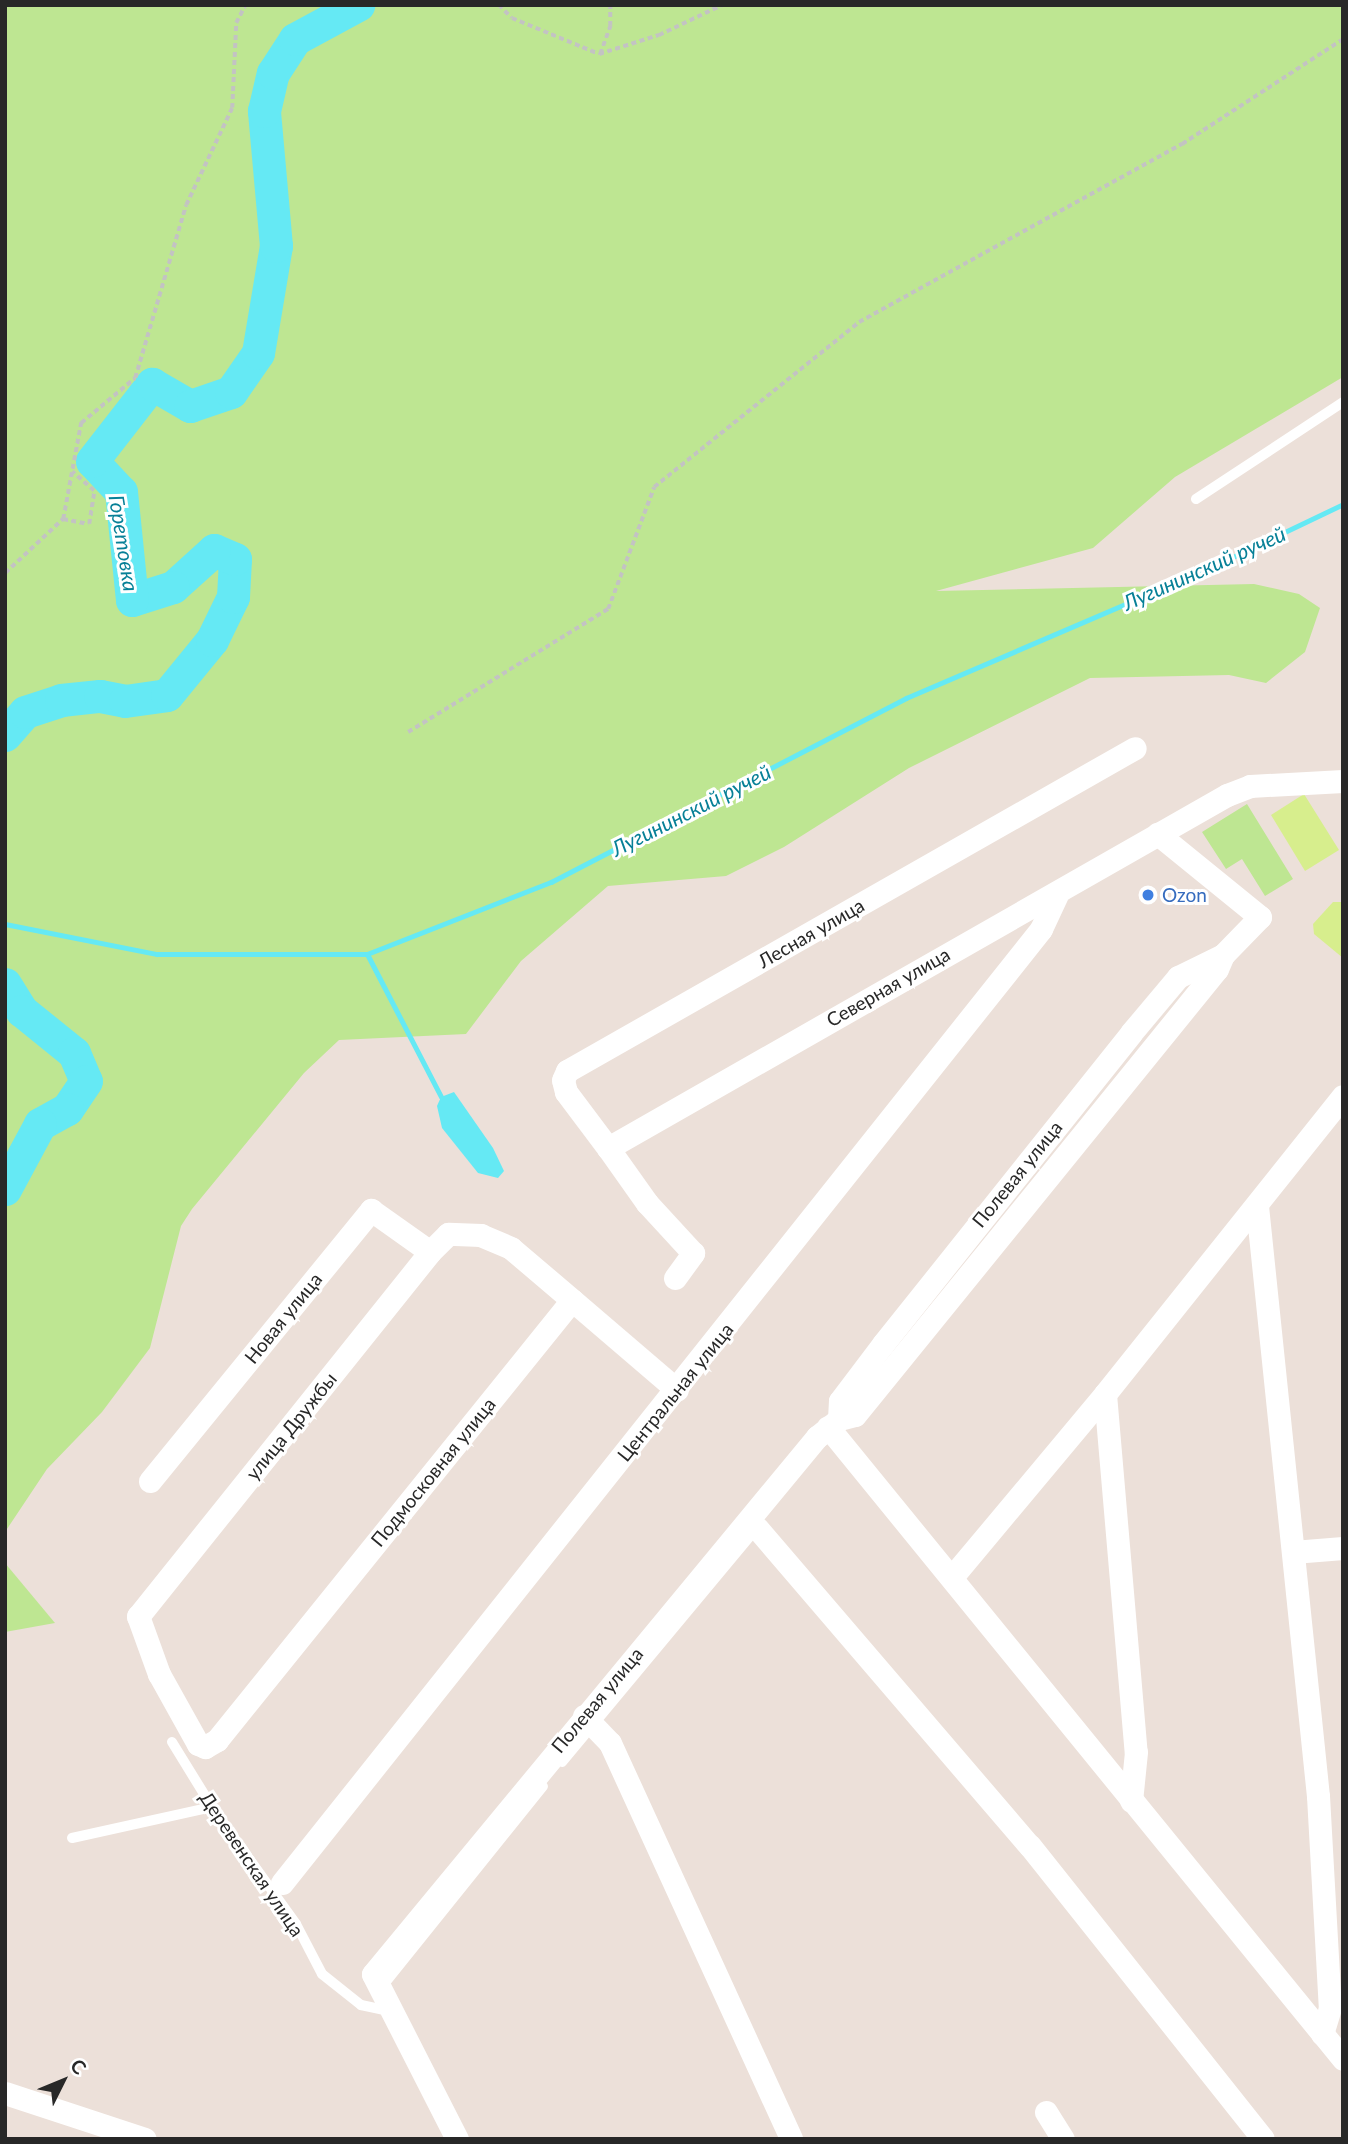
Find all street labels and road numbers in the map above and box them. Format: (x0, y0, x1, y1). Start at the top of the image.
street label: Лесная улица (754, 893, 868, 973)
street label: Северная улица (822, 942, 954, 1032)
street label: Полевая улица (967, 1116, 1067, 1232)
street label: Новая улица (240, 1268, 326, 1368)
street label: Центральная улица (612, 1318, 738, 1466)
street label: улица Дружбы (241, 1368, 341, 1484)
street label: Подмосковная улица (366, 1393, 500, 1551)
street label: Полевая улица (546, 1643, 648, 1757)
street label: Деревенская улица (195, 1787, 309, 1941)

